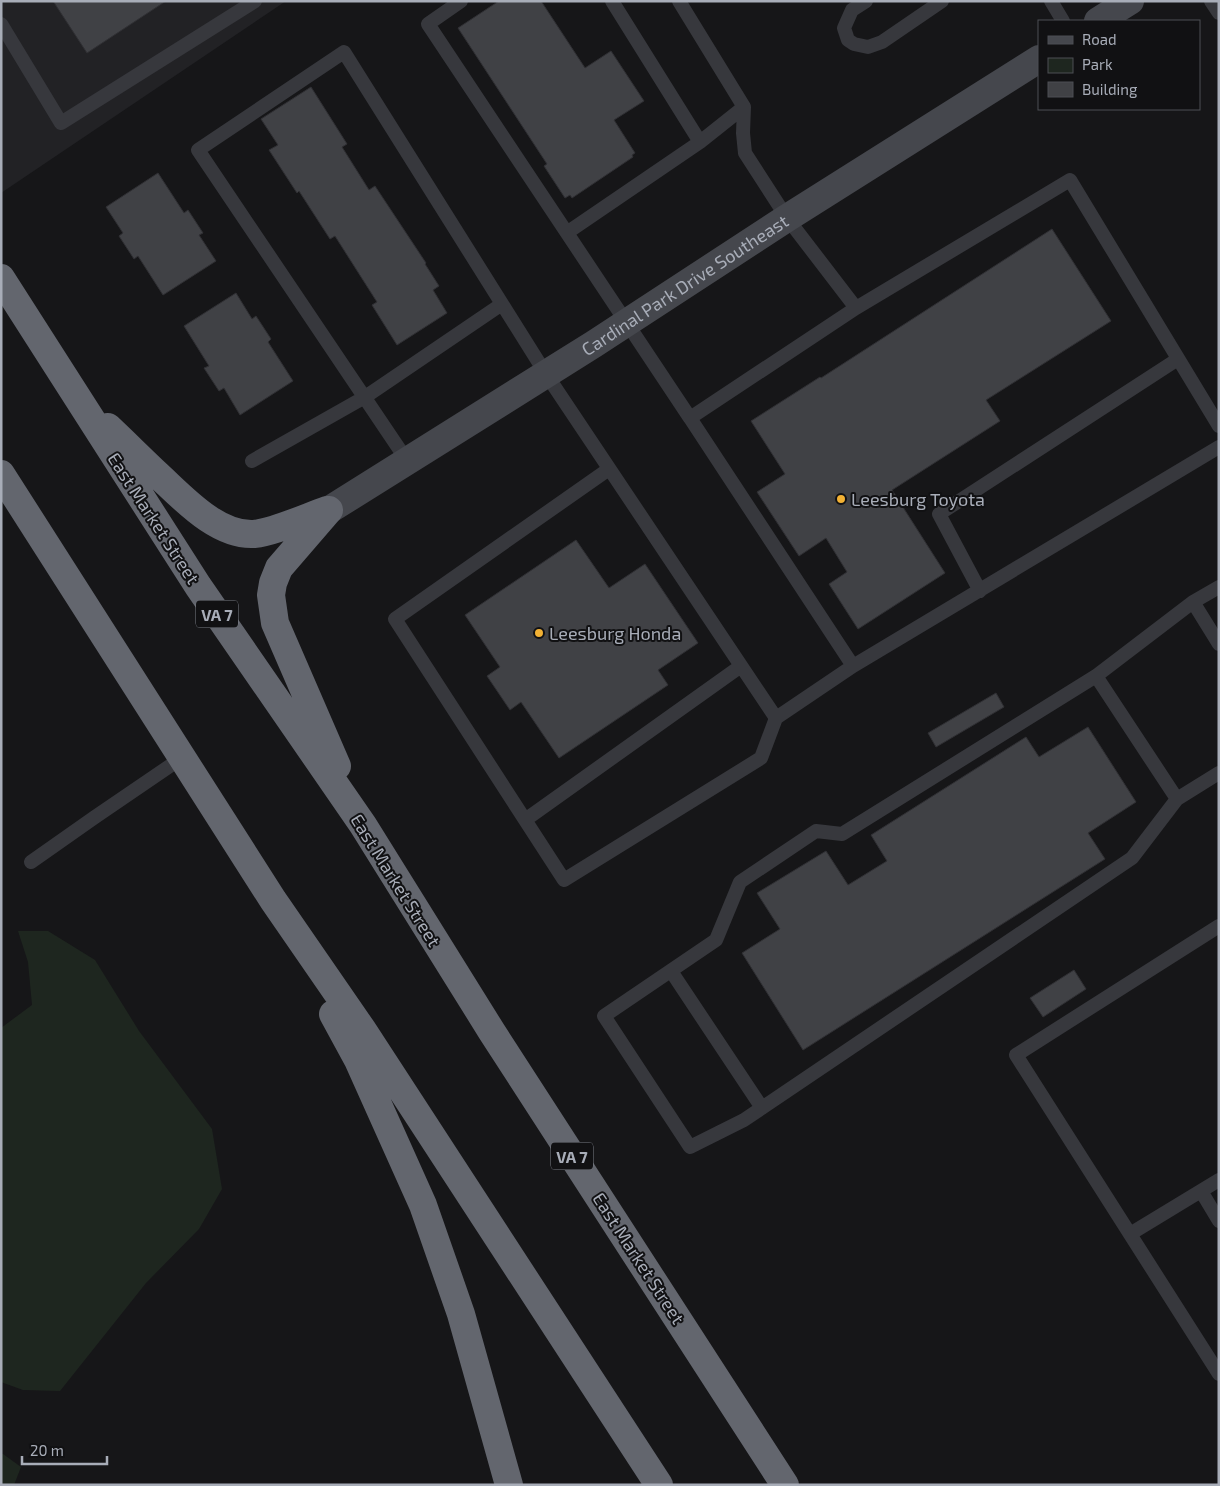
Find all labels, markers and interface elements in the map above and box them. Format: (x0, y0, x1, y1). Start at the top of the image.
legend (1038, 20, 1200, 110)
text: Road (1082, 30, 1117, 48)
text: Park (1082, 55, 1113, 73)
text: Building (1082, 80, 1138, 98)
street label: Cardinal Park Drive Southeast (577, 209, 792, 360)
street label: East Market Street (103, 448, 205, 588)
place label: Leesburg Toyota (851, 488, 985, 510)
marker: Leesburg Toyota (835, 493, 847, 505)
road number: VA 7 (196, 600, 238, 628)
place label: Leesburg Honda (549, 622, 681, 644)
marker: Leesburg Honda (533, 627, 545, 639)
street label: East Market Street (346, 810, 446, 951)
road number: VA 7 (551, 1142, 593, 1170)
street label: East Market Street (588, 1188, 690, 1328)
scale bar (22, 1434, 108, 1466)
text: 20 m (30, 1441, 64, 1459)

